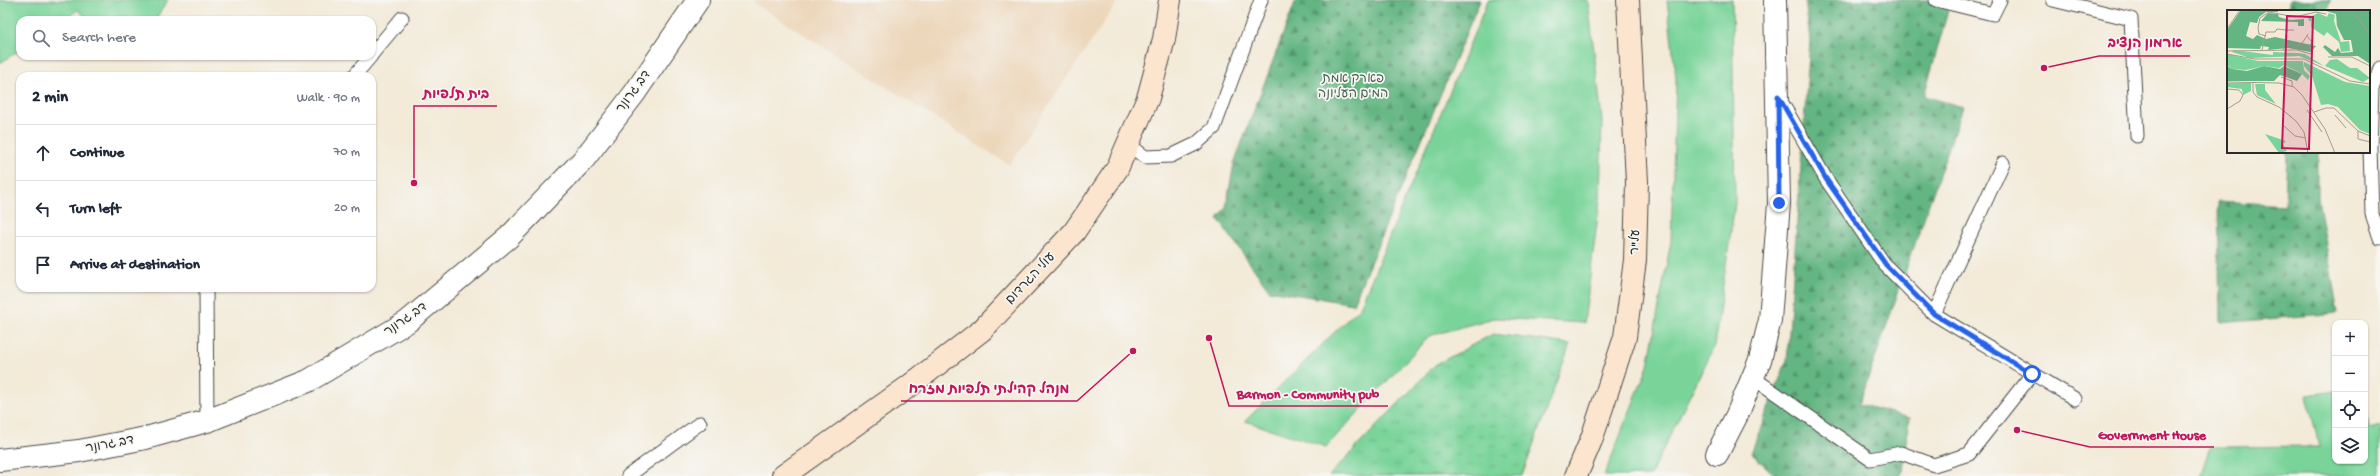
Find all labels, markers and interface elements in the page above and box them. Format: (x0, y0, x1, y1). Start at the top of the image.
inset map (2227, 10, 2370, 153)
search box (16, 16, 376, 60)
icon: search (30, 27, 52, 49)
text: Search here (62, 29, 136, 47)
callout: ארמון הנציב (2099, 30, 2190, 56)
text: ארמון הנציב (2108, 36, 2183, 53)
street label: דב גרונר (614, 68, 654, 116)
park label: פארק אמת המים העליונה (1318, 72, 1388, 102)
callout: בית תלפיות (414, 80, 497, 106)
text: בית תלפיות (421, 86, 489, 104)
text: 2 min (32, 88, 68, 108)
text: Walk · 90 m (297, 91, 360, 106)
icon: ahead (32, 142, 54, 164)
text: Continue (70, 144, 124, 162)
text: 70 m (334, 145, 360, 160)
route end (1770, 194, 1788, 212)
icon: left (32, 198, 54, 220)
text: Turn left (70, 200, 121, 218)
text: 20 m (334, 201, 360, 216)
street label: על"ר (1627, 229, 1644, 255)
street label: עולי הגרדום (1003, 249, 1059, 308)
icon: arrive (32, 254, 54, 276)
text: Arrive at destination (70, 256, 200, 274)
street label: דב גרונר (382, 300, 430, 340)
map controls (2332, 320, 2368, 464)
button: + (2332, 320, 2368, 356)
button: − (2332, 356, 2368, 392)
route start (2023, 365, 2041, 383)
callout: מנהל קהילתי תלפיות מזרח (901, 375, 1077, 401)
callout: Barmon - Community pub (1229, 380, 1388, 406)
text: מנהל קהילתי תלפיות מזרח (909, 381, 1069, 399)
text: Barmon - Community pub (1236, 387, 1380, 404)
button: locate (2332, 392, 2368, 428)
callout: Government House (2090, 421, 2214, 447)
text: Government House (2098, 428, 2207, 445)
button: layers (2332, 428, 2368, 464)
street label: דב גרונר (85, 433, 135, 457)

